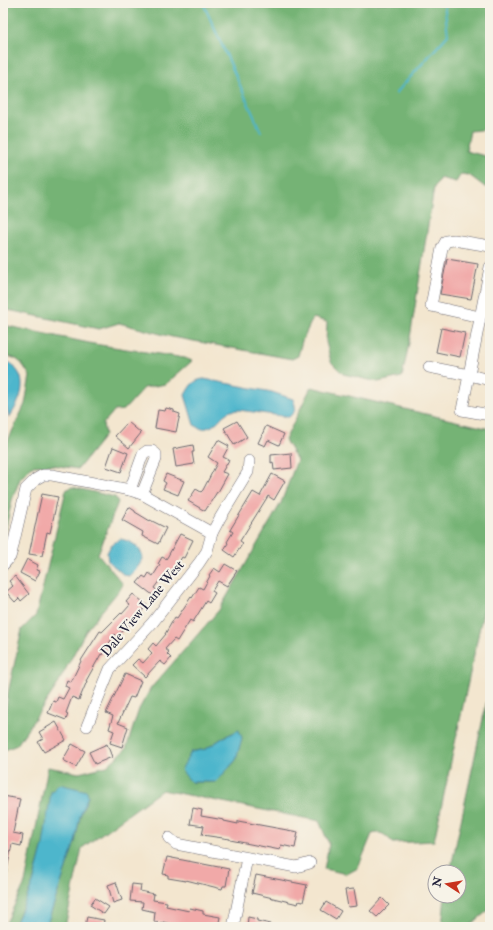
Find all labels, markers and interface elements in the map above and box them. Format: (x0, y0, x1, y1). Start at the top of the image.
street label: Dale View Lane West (97, 556, 188, 660)
north arrow (427, 864, 467, 904)
text: N (430, 875, 445, 889)

